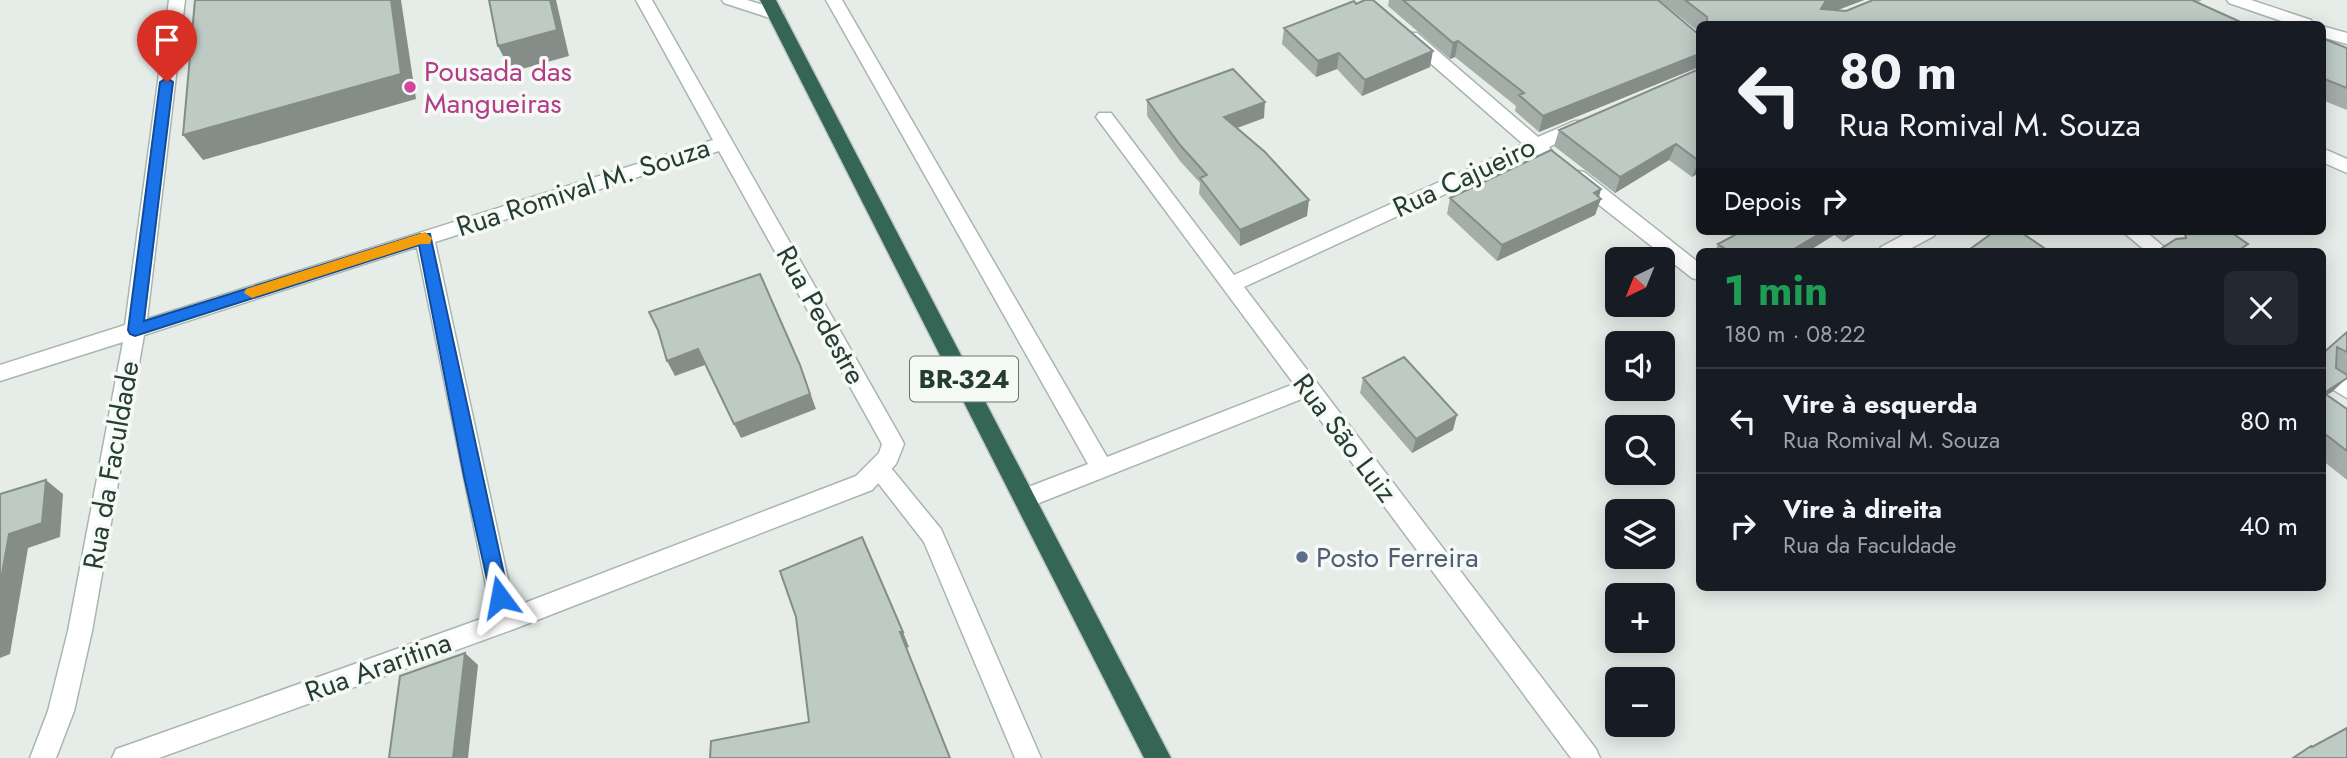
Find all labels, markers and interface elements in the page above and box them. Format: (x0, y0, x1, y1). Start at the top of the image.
pin (137, 10, 197, 82)
icon: arrive (148, 21, 186, 59)
text: 80 m (1839, 37, 1957, 107)
icon: left (1724, 49, 1815, 140)
place label: Pousada das Mangueiras (424, 51, 572, 124)
marker: Pousada das Mangueiras (402, 79, 418, 95)
text: Rua Romival M. Souza (1839, 102, 2141, 148)
street label: Rua Cajueiro (1386, 126, 1542, 228)
street label: Rua Romival M. Souza (451, 127, 715, 247)
text: Depois (1724, 182, 1801, 220)
icon: right (1815, 182, 1853, 220)
street label: Rua Pedestre (766, 238, 876, 392)
north arrow (1605, 247, 1675, 317)
map controls (1605, 247, 1675, 737)
text: 1 min (1724, 260, 1828, 321)
button: close (2224, 271, 2298, 345)
text: 180 m · 08:22 (1724, 317, 1866, 351)
button: sound (1605, 331, 1675, 401)
road number: BR-324 (910, 356, 1018, 402)
street label: Rua da Faculdade (72, 358, 150, 572)
street label: Rua São Luiz (1283, 365, 1407, 511)
text: Vire à esquerda (1783, 385, 1978, 423)
icon: left (1724, 402, 1762, 440)
text: 80 m (2240, 402, 2298, 440)
button: search (1605, 415, 1675, 485)
text: Rua Romival M. Souza (1783, 423, 2000, 457)
text: Vire à direita (1783, 490, 1942, 528)
button: layers (1605, 499, 1675, 569)
icon: right (1724, 507, 1762, 545)
text: 40 m (2239, 507, 2298, 545)
text: Rua da Faculdade (1783, 528, 1956, 562)
place label: Posto Ferreira (1316, 537, 1479, 578)
marker: Posto Ferreira (1294, 549, 1310, 565)
position arrow (463, 560, 537, 634)
button: + (1605, 583, 1675, 653)
street label: Rua Araritina (299, 622, 457, 712)
button: − (1605, 667, 1675, 737)

